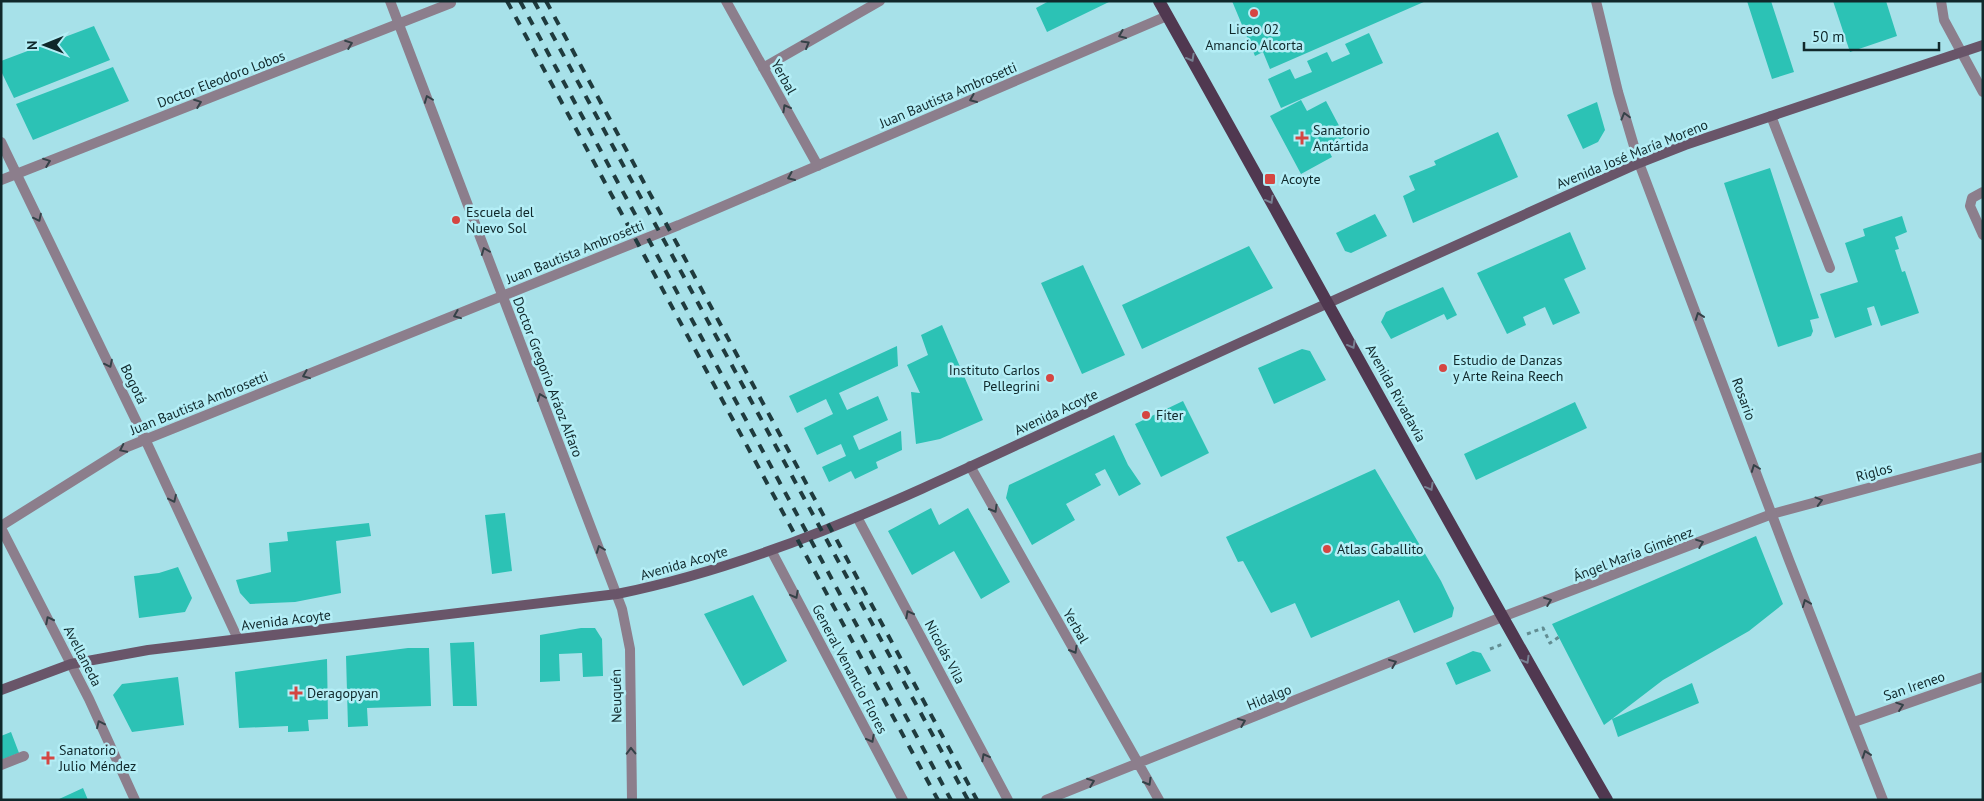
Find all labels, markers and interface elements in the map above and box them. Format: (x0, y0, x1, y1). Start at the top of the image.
marker: Liceo 02 Amancio Alcorta (1248, 7, 1260, 19)
north arrow (20, 20, 70, 70)
place label: Liceo 02 Amancio Alcorta (1205, 20, 1303, 54)
scale bar (1804, 20, 1939, 52)
text: 50 m (1812, 27, 1845, 46)
one-way arrow (1118, 28, 1127, 39)
one-way arrow (344, 39, 353, 50)
text: N (23, 40, 41, 50)
one-way arrow (800, 40, 809, 50)
street label: Doctor Eleodoro Lobos (155, 46, 288, 112)
one-way arrow (1184, 53, 1194, 62)
street label: Yerbal (767, 56, 801, 98)
street label: Juan Bautista Ambrosetti (876, 58, 1019, 133)
one-way arrow (969, 93, 978, 103)
one-way arrow (423, 95, 434, 104)
one-way arrow (193, 99, 202, 109)
one-way arrow (782, 104, 792, 113)
one-way arrow (1620, 113, 1630, 121)
street label: Avenida José María Moreno (1553, 115, 1711, 193)
place label: Sanatorio Antártida (1313, 121, 1370, 155)
marker: Sanatorio Antártida (1295, 131, 1309, 145)
one-way arrow (42, 158, 50, 168)
place label: Acoyte (1281, 170, 1321, 188)
one-way arrow (787, 171, 796, 182)
marker: Acoyte (1263, 172, 1277, 186)
one-way arrow (1264, 195, 1274, 204)
place label: Escuela del Nuevo Sol (466, 203, 534, 237)
one-way arrow (32, 213, 42, 222)
marker: Escuela del Nuevo Sol (450, 214, 462, 226)
street label: Juan Bautista Ambrosetti (502, 216, 647, 288)
one-way arrow (481, 247, 491, 256)
street label: Doctor Gregorio Aráoz Alfaro (509, 294, 587, 460)
one-way arrow (453, 309, 462, 319)
one-way arrow (1695, 312, 1705, 321)
one-way arrow (1346, 340, 1356, 349)
street label: Avenida Rivadavia (1362, 341, 1430, 445)
place label: Estudio de Danzas y Arte Reina Reech (1453, 351, 1564, 385)
one-way arrow (103, 359, 113, 368)
street label: Bogotá (117, 361, 151, 407)
place label: Instituto Carlos Pellegrini (949, 361, 1040, 395)
marker: Estudio de Danzas y Arte Reina Reech (1437, 362, 1449, 374)
street label: Juan Bautista Ambrosetti (126, 367, 271, 439)
one-way arrow (302, 369, 311, 379)
marker: Instituto Carlos Pellegrini (1044, 372, 1056, 384)
street label: Rosario (1728, 375, 1760, 423)
street label: Avenida Acoyte (1011, 385, 1101, 439)
one-way arrow (537, 393, 547, 402)
place label: Fiter (1156, 406, 1184, 424)
marker: Fiter (1140, 409, 1152, 421)
one-way arrow (119, 443, 128, 453)
street label: Riglos (1854, 458, 1894, 485)
one-way arrow (1751, 464, 1761, 473)
one-way arrow (1424, 482, 1434, 491)
one-way arrow (167, 494, 177, 503)
one-way arrow (1815, 496, 1824, 507)
one-way arrow (987, 504, 997, 513)
street label: Ángel María Giménez (1570, 523, 1696, 585)
one-way arrow (1695, 539, 1704, 549)
place label: Atlas Caballito (1337, 540, 1424, 558)
street label: Avenida Acoyte (638, 542, 730, 584)
marker: Atlas Caballito (1321, 543, 1333, 555)
one-way arrow (595, 545, 606, 554)
one-way arrow (789, 590, 799, 599)
one-way arrow (1543, 596, 1552, 607)
one-way arrow (1802, 599, 1813, 608)
street label: General Venancio Flores (808, 601, 892, 737)
street label: Yerbal (1059, 605, 1093, 647)
street label: Avenida Acoyte (240, 606, 332, 634)
one-way arrow (905, 610, 915, 619)
one-way arrow (45, 617, 55, 626)
street label: Nicolás Vila (921, 617, 969, 687)
street label: Avellaneda (60, 623, 106, 689)
one-way arrow (1067, 645, 1077, 654)
one-way arrow (1520, 654, 1530, 663)
one-way arrow (1389, 658, 1397, 668)
street label: San Ireneo (1881, 667, 1947, 705)
street label: Neuquén (607, 669, 625, 723)
street label: Hidalgo (1244, 680, 1294, 714)
place label: Deragopyan (307, 684, 379, 702)
marker: Deragopyan (289, 686, 303, 700)
one-way arrow (1896, 702, 1904, 712)
one-way arrow (1237, 718, 1246, 729)
one-way arrow (96, 720, 107, 729)
one-way arrow (865, 733, 875, 742)
place label: Sanatorio Julio Méndez (58, 741, 136, 775)
one-way arrow (626, 747, 636, 754)
one-way arrow (1862, 750, 1872, 759)
marker: Sanatorio Julio Méndez (41, 751, 55, 765)
one-way arrow (982, 753, 992, 762)
one-way arrow (1142, 776, 1152, 785)
one-way arrow (1086, 778, 1095, 788)

